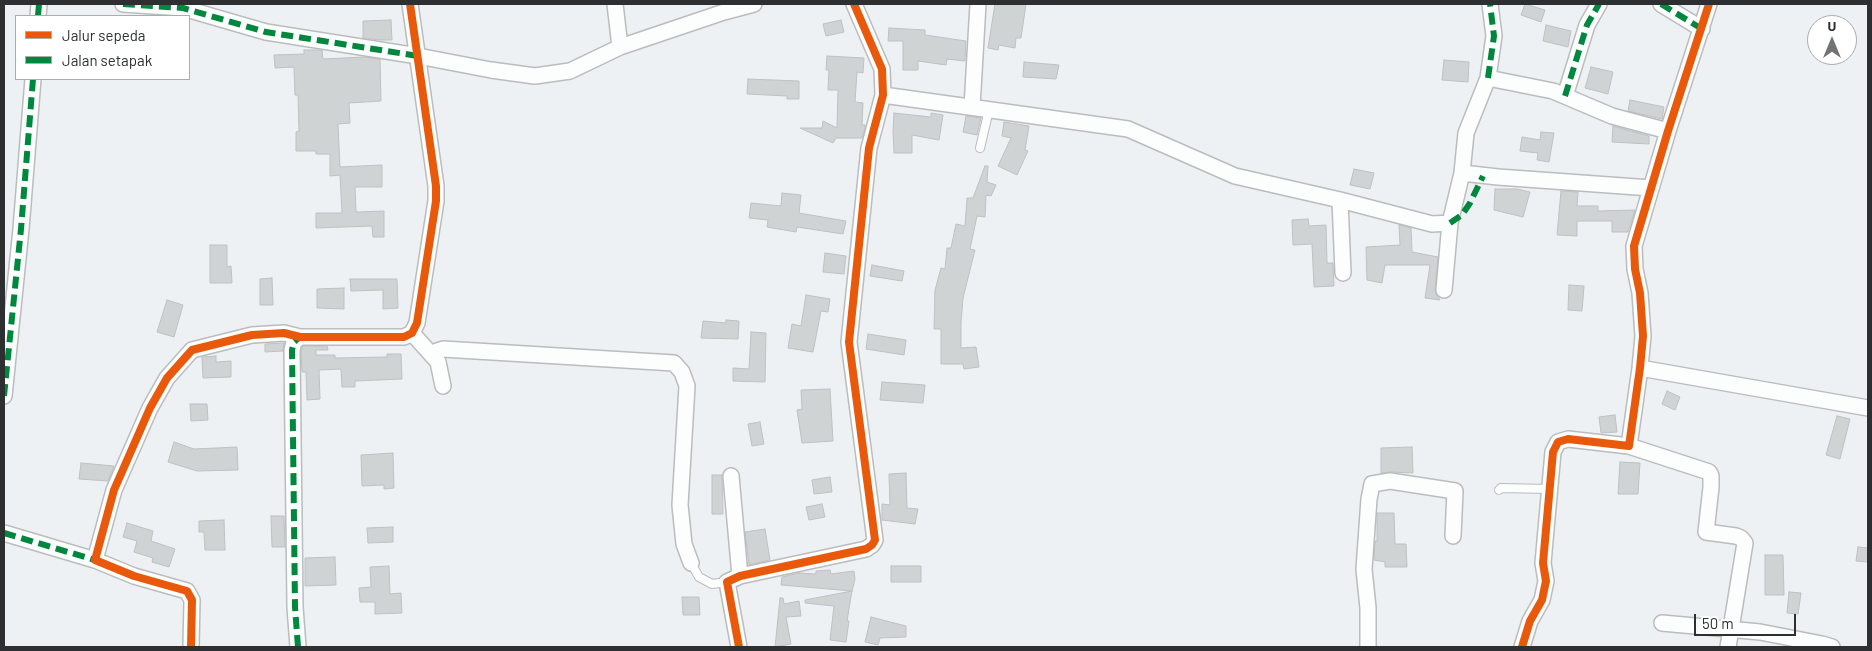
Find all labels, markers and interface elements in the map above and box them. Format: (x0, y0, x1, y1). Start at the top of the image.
legend (15, 15, 190, 80)
north arrow (1807, 15, 1857, 65)
text: U (1828, 17, 1836, 34)
text: Jalur sepeda (62, 26, 146, 44)
text: Jalan setapak (62, 51, 152, 69)
scale bar (1697, 604, 1800, 636)
text: 50 m (1702, 614, 1734, 632)

